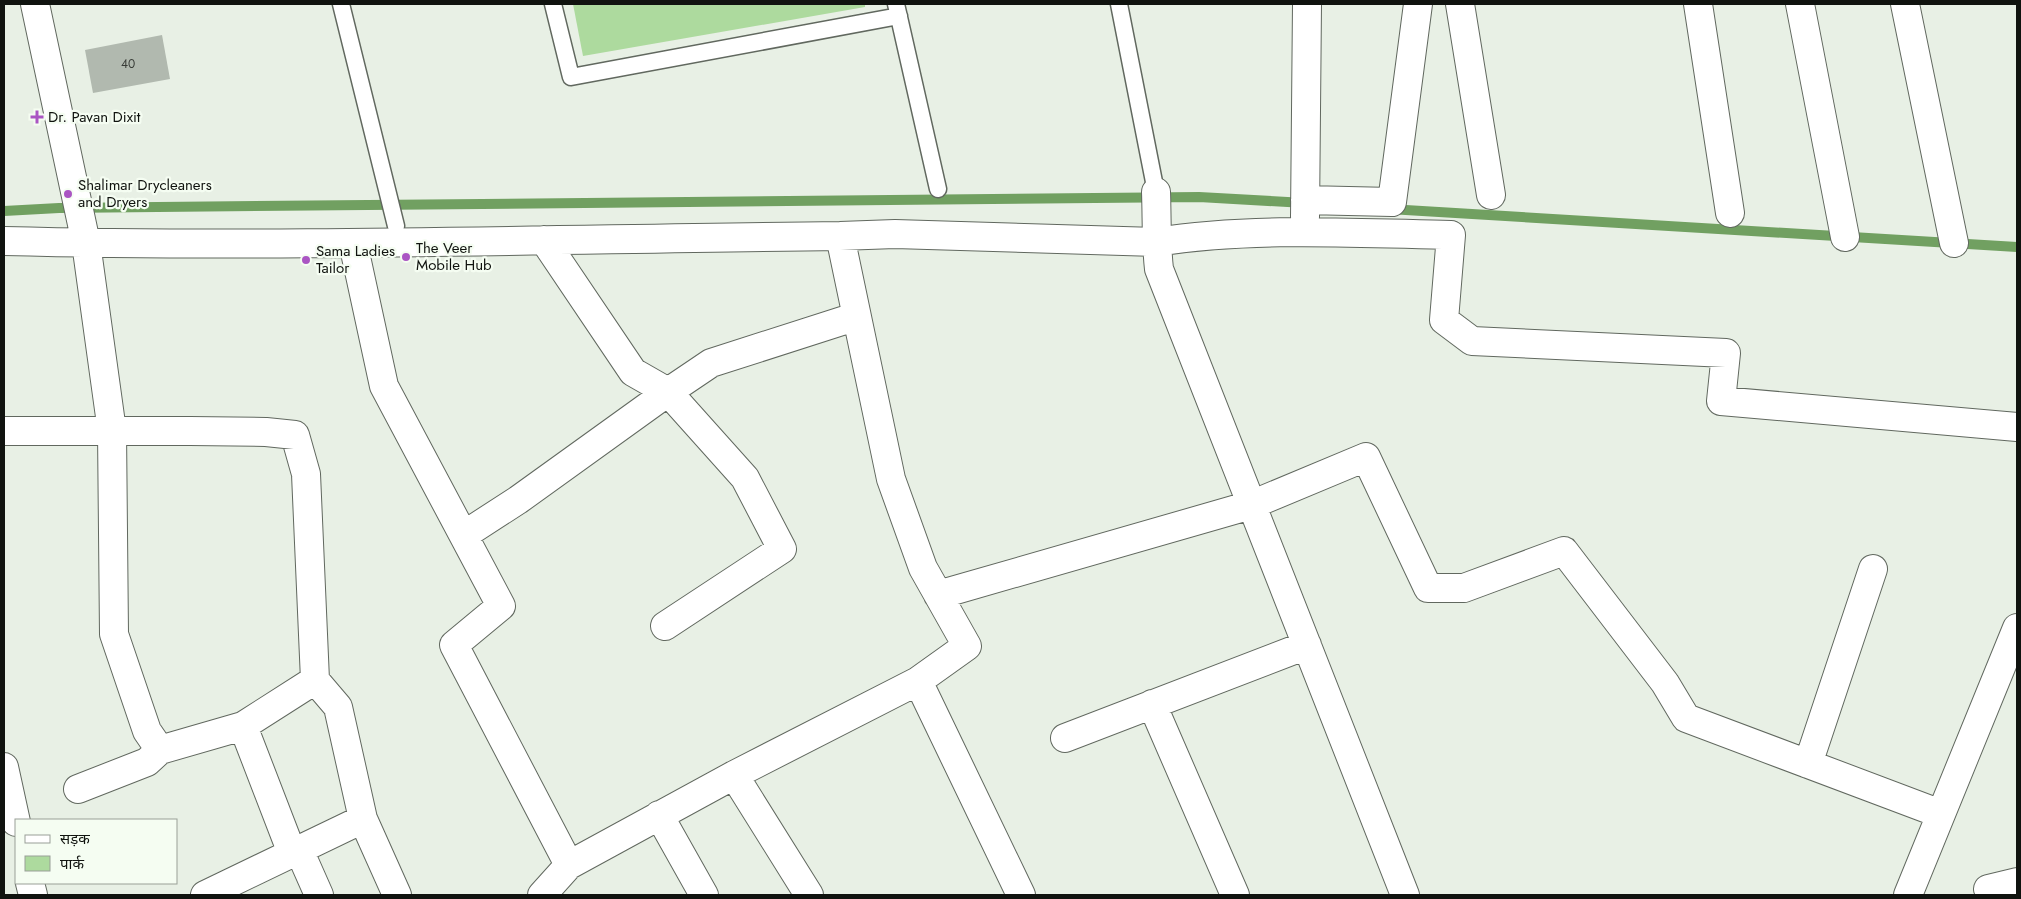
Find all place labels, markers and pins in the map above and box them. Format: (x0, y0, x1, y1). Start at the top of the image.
place label: Dr. Pavan Dixit (48, 106, 141, 128)
marker: Dr. Pavan Dixit (30, 110, 44, 124)
place label: Shalimar Drycleaners and Dryers (78, 174, 212, 213)
marker: Shalimar Drycleaners and Dryers (62, 188, 74, 200)
place label: The Veer Mobile Hub (416, 237, 492, 276)
place label: Sama Ladies Tailor (316, 240, 395, 279)
marker: The Veer Mobile Hub (400, 251, 412, 263)
marker: Sama Ladies Tailor (300, 254, 312, 266)

